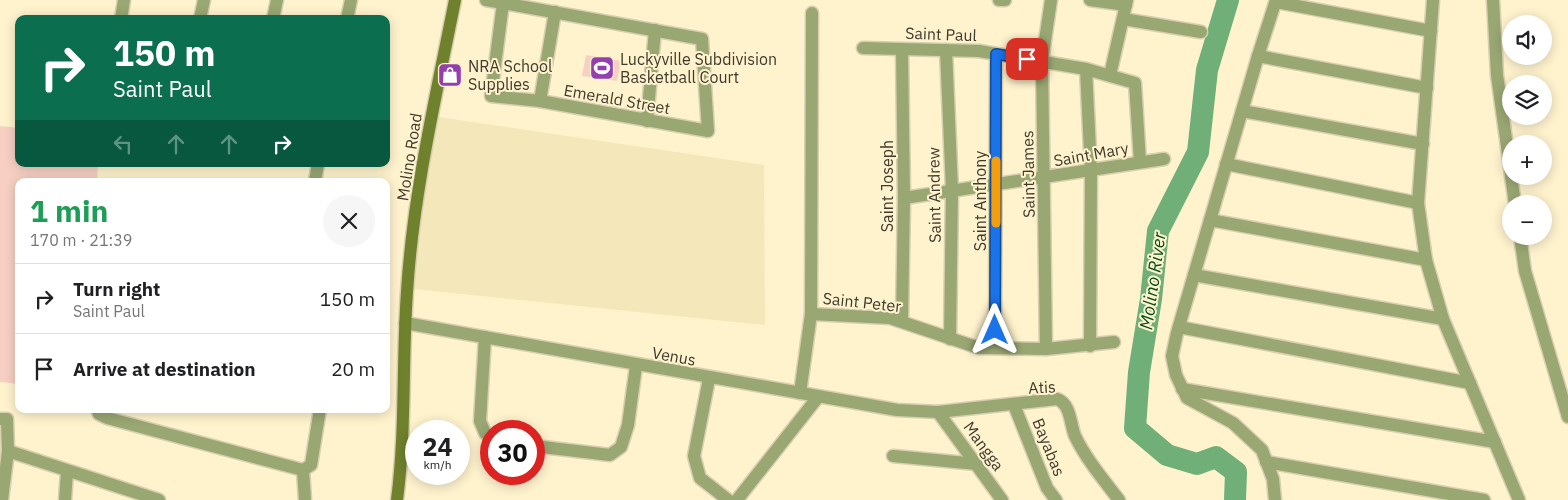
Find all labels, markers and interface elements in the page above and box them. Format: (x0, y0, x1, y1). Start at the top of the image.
map controls (1502, 15, 1552, 245)
button: sound (1502, 15, 1552, 65)
street label: Saint Paul (905, 23, 977, 45)
text: 150 m (113, 30, 216, 76)
icon: right (30, 35, 95, 100)
pin (1006, 38, 1048, 80)
icon: arrive (1013, 45, 1041, 73)
place label: Luckyville Subdivision Basketball Court (620, 49, 777, 87)
sports icon: Luckyville Subdivision Basketball Court (589, 55, 615, 81)
place label: NRA School Supplies (468, 56, 552, 94)
shop icon: NRA School Supplies (437, 62, 463, 88)
text: Saint Paul (113, 74, 212, 103)
button: layers (1502, 75, 1552, 125)
street label: Emerald Street (562, 80, 672, 118)
street label: Molino Road (392, 112, 426, 202)
icon: left (109, 130, 137, 158)
icon: ahead (162, 130, 190, 158)
icon: ahead (215, 130, 243, 158)
icon: right (268, 130, 296, 158)
street label: Saint James (1017, 130, 1039, 218)
button: + (1502, 135, 1552, 185)
street label: Saint Mary (1052, 138, 1130, 170)
street label: Saint Joseph (877, 140, 897, 232)
street label: Saint Andrew (923, 147, 945, 243)
street label: Saint Anthony (970, 151, 990, 251)
text: 1 min (30, 191, 108, 230)
button: close (323, 195, 375, 247)
button: − (1502, 195, 1552, 245)
text: 170 m · 21:39 (30, 230, 132, 250)
water label: Molino River (1134, 230, 1171, 331)
text: Turn right (73, 277, 160, 301)
icon: right (30, 285, 58, 313)
text: 150 m (320, 287, 375, 311)
street label: Saint Peter (822, 288, 902, 316)
text: Saint Paul (73, 301, 145, 321)
position arrow (968, 303, 1020, 355)
street label: Venus (651, 342, 697, 370)
icon: arrive (30, 355, 58, 383)
text: Arrive at destination (73, 357, 256, 381)
text: 20 m (331, 357, 375, 381)
street label: Atis (1028, 376, 1056, 398)
street label: Bayabas (1028, 415, 1070, 479)
street label: Mangga (959, 417, 1009, 475)
speed limit sign: 30 (480, 420, 545, 485)
text: 24 (422, 430, 453, 463)
text: km/h (423, 457, 452, 472)

